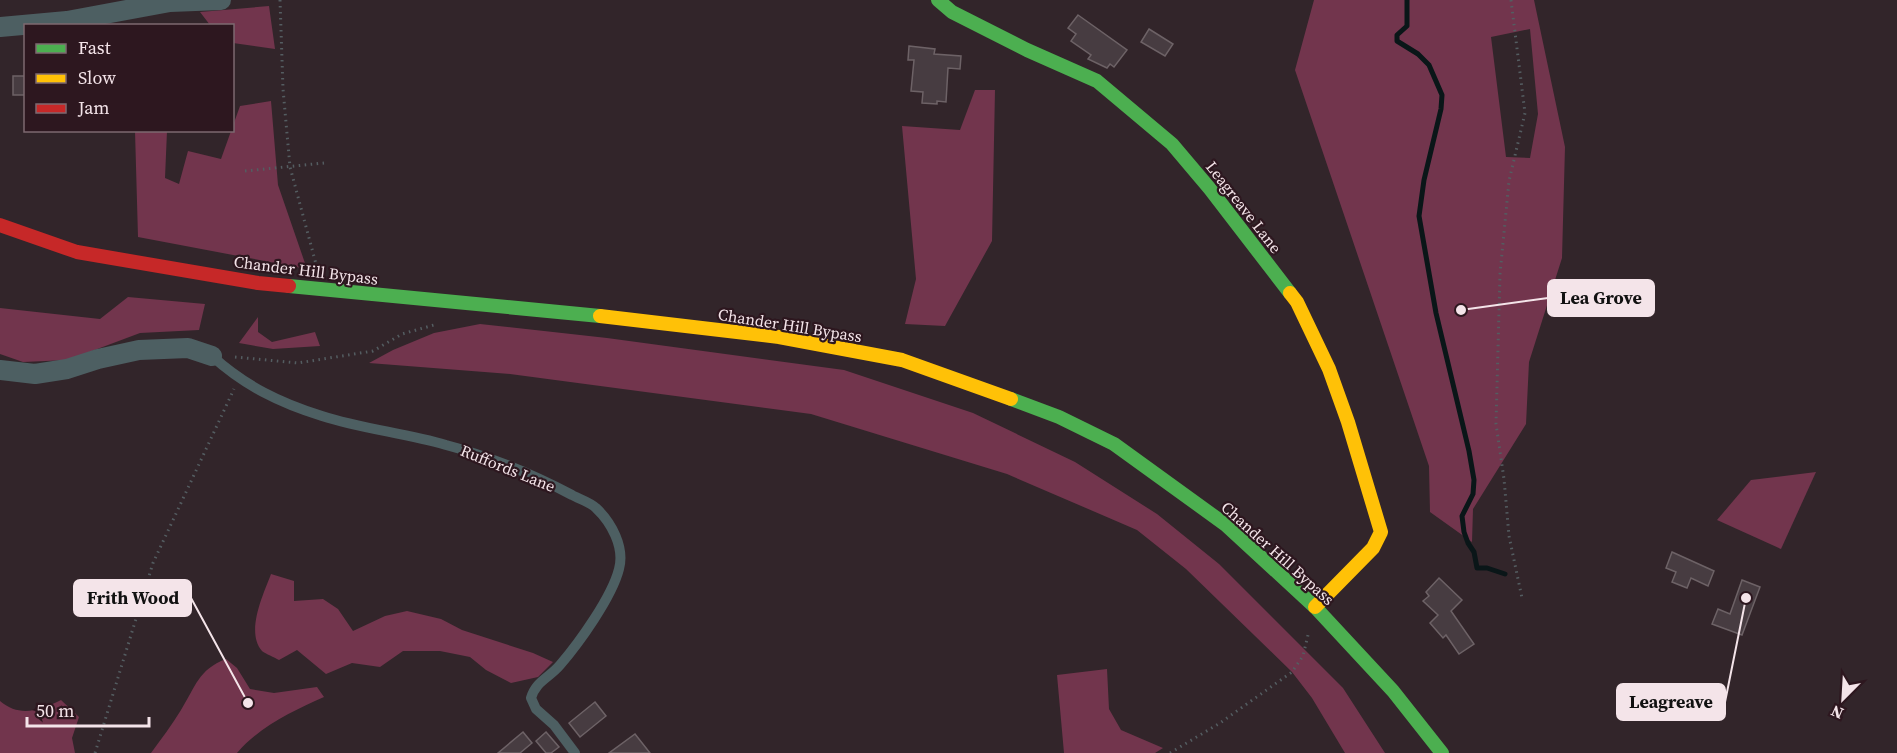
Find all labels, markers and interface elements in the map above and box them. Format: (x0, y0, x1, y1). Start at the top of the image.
legend (24, 24, 234, 132)
text: Fast (78, 35, 111, 60)
text: Slow (78, 65, 116, 90)
text: Jam (77, 95, 110, 120)
street label: Leagreave Lane (1201, 156, 1287, 258)
street label: Chander Hill Bypass (233, 250, 380, 290)
callout: Lea Grove (1548, 280, 1654, 316)
text: Lea Grove (1560, 285, 1642, 310)
street label: Chander Hill Bypass (717, 303, 864, 347)
street label: Ruffords Lane (457, 439, 559, 497)
street label: Chander Hill Bypass (1217, 496, 1339, 610)
callout: Frith Wood (74, 580, 191, 616)
text: Frith Wood (87, 585, 179, 610)
north arrow (1813, 669, 1873, 729)
callout: Leagreave (1617, 684, 1725, 720)
text: Leagreave (1629, 689, 1713, 714)
scale bar (27, 690, 148, 728)
text: 50 m (36, 698, 74, 723)
text: N (1827, 700, 1847, 725)

